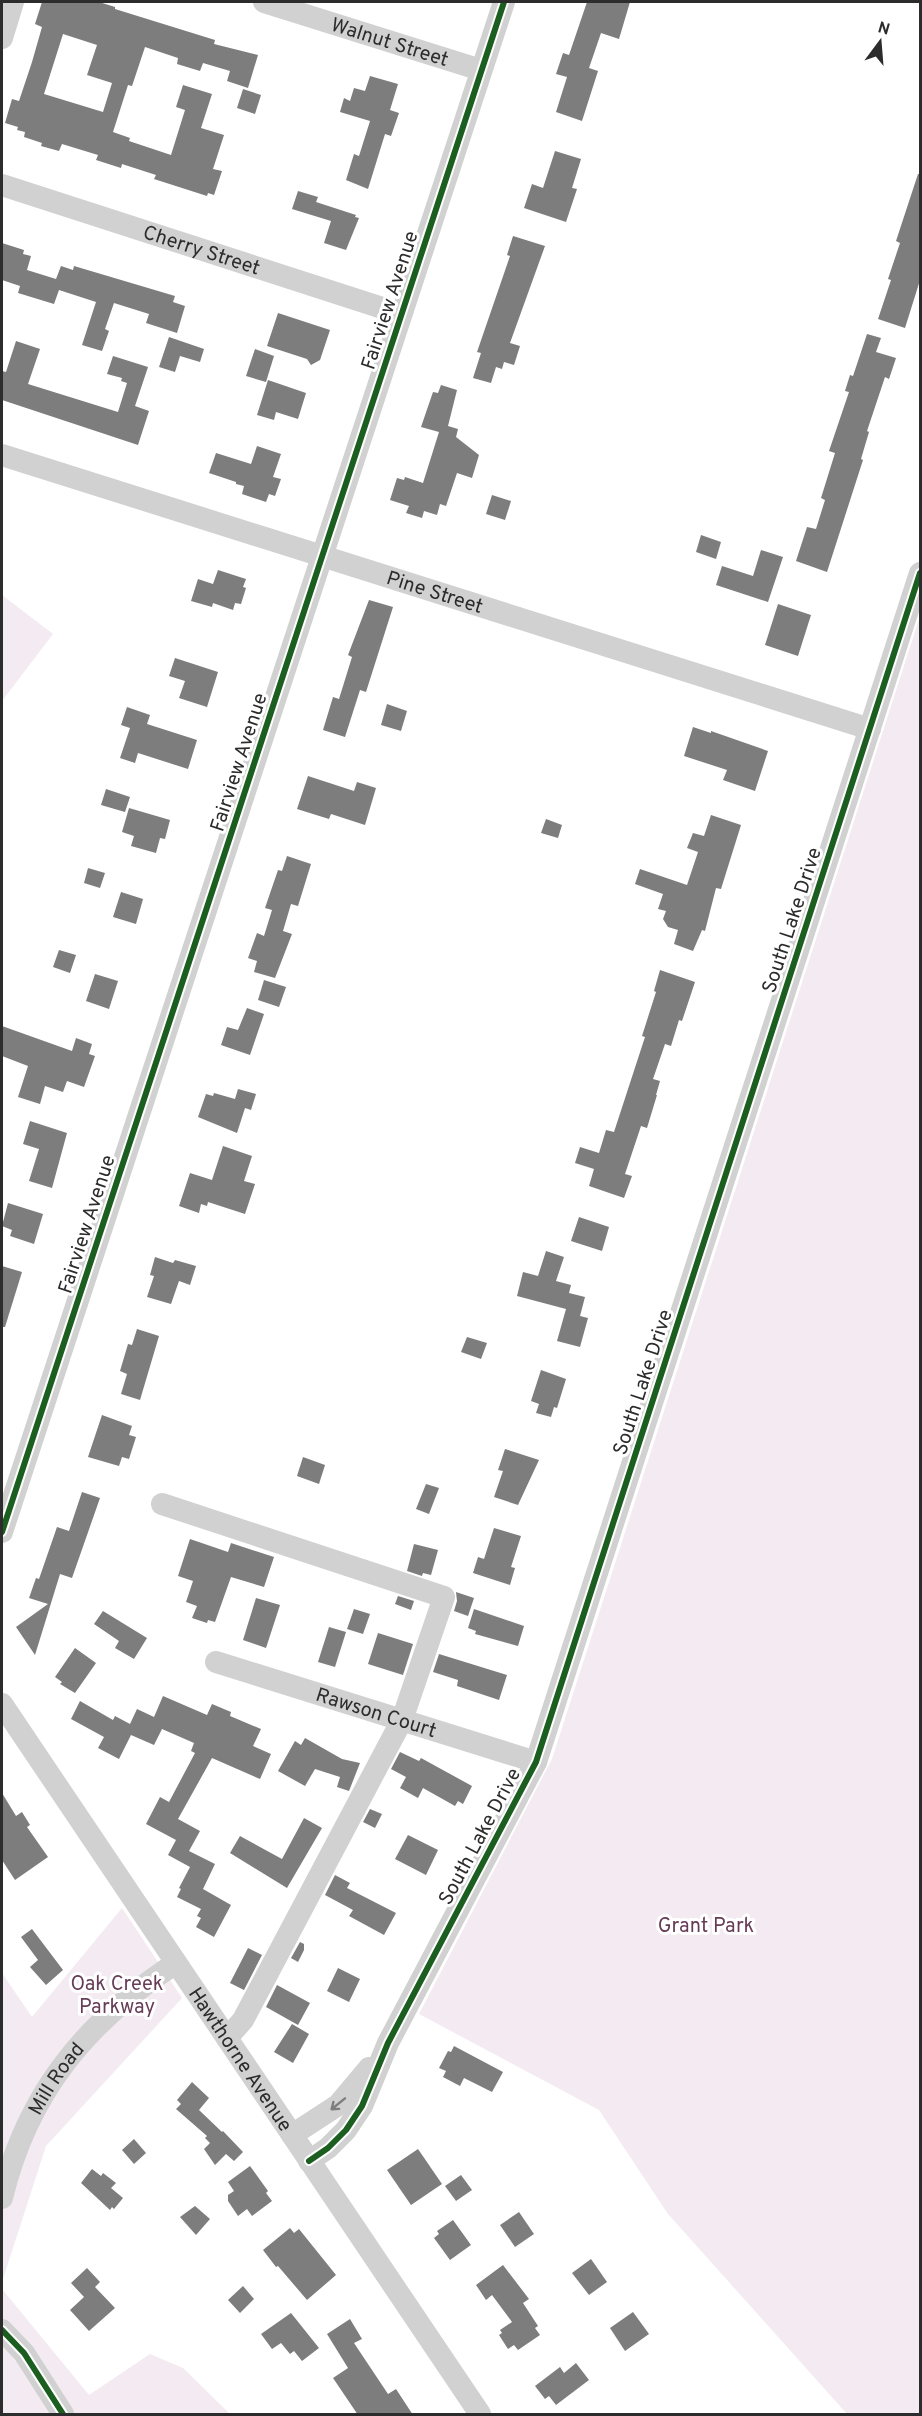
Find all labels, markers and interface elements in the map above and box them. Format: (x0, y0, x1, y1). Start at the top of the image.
north arrow (850, 12, 910, 72)
street label: Walnut Street (327, 13, 451, 74)
text: N (875, 18, 892, 41)
street label: Cherry Street (139, 220, 263, 283)
street label: Fairview Avenue (356, 228, 426, 373)
street label: Pine Street (383, 566, 486, 621)
street label: Fairview Avenue (205, 690, 275, 835)
street label: South Lake Drive (757, 844, 829, 997)
street label: Fairview Avenue (53, 1152, 123, 1297)
street label: South Lake Drive (608, 1306, 680, 1459)
street label: Rawson Court (312, 1683, 439, 1745)
street label: South Lake Drive (434, 1764, 528, 1910)
park label: Grant Park (658, 1914, 754, 1940)
park label: Oak Creek Parkway (71, 1972, 163, 2021)
street label: Hawthorne Avenue (181, 1983, 297, 2137)
street label: Mill Road (23, 2038, 91, 2120)
one-way arrow (330, 2097, 346, 2110)

